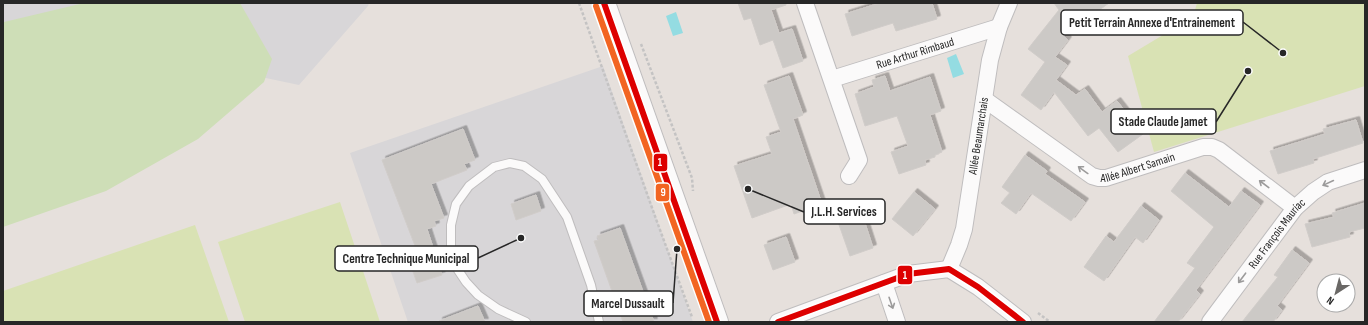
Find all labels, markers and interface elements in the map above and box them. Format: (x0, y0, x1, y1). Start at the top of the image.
callout: Petit Terrain Annexe d'Entrainement (1061, 10, 1243, 35)
text: Petit Terrain Annexe d'Entrainement (1069, 15, 1236, 31)
street label: Rue Arthur Rimbaud (874, 34, 956, 73)
street label: Allée Beaumarchais (965, 96, 992, 177)
callout: Stade Claude Jamet (1111, 109, 1216, 134)
text: Stade Claude Jamet (1119, 114, 1208, 130)
street label: Allée Albert Samain (1099, 149, 1177, 186)
line badge: 1 (653, 153, 668, 172)
text: 1 (658, 156, 663, 169)
one-way arrow (1078, 166, 1089, 174)
one-way arrow (1258, 180, 1269, 189)
one-way arrow (1323, 180, 1335, 187)
line badge: 9 (655, 183, 670, 202)
text: 9 (660, 186, 666, 199)
street label: Rue François Mauriac (1245, 195, 1309, 272)
callout: J.L.H. Services (804, 199, 885, 224)
text: J.L.H. Services (810, 204, 877, 220)
callout: Centre Technique Municipal (335, 246, 478, 271)
text: Centre Technique Municipal (343, 251, 470, 267)
line badge: 1 (897, 265, 913, 285)
text: 1 (903, 269, 908, 282)
one-way arrow (1238, 273, 1246, 284)
north arrow (1316, 273, 1356, 313)
callout: Marcel Dussault (584, 291, 673, 316)
text: N (1324, 294, 1337, 308)
text: Marcel Dussault (591, 296, 665, 312)
one-way arrow (887, 296, 895, 308)

